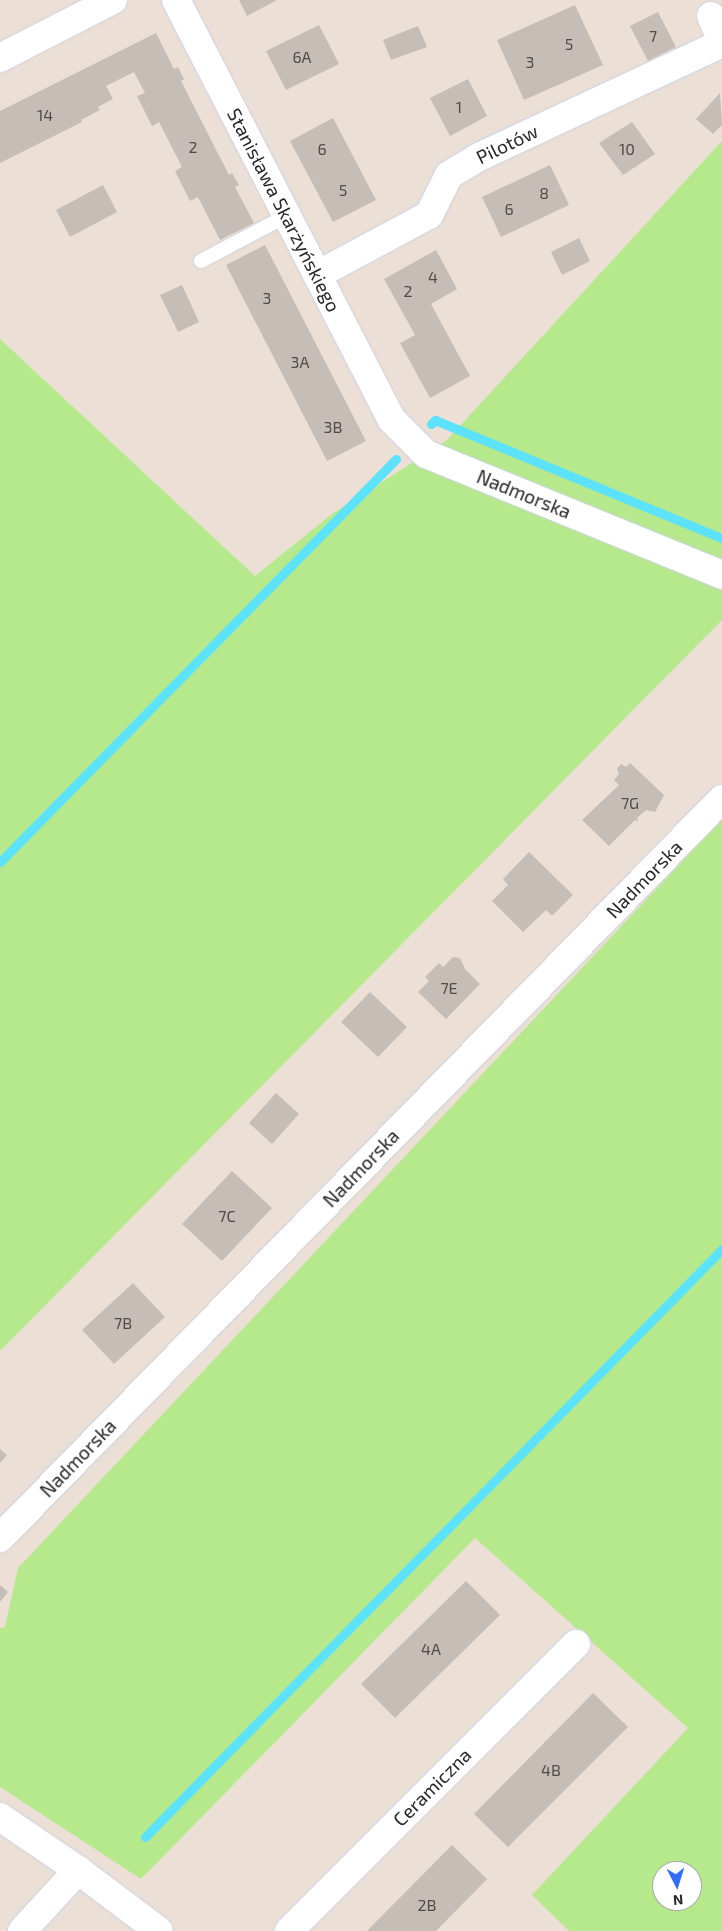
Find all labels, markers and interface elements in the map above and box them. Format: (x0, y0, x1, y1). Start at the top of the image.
house number: 7 (649, 26, 657, 46)
house number: 5 (565, 34, 573, 54)
house number: 6A (292, 47, 312, 67)
house number: 3 (526, 52, 534, 72)
house number: 1 (456, 97, 462, 117)
street label: Stanisława Skarżyńskiego (223, 104, 345, 316)
house number: 14 (37, 105, 53, 125)
street label: Pilotów (472, 119, 542, 169)
house number: 2 (189, 137, 197, 157)
house number: 6 (317, 139, 327, 159)
house number: 10 (619, 139, 635, 159)
house number: 5 (339, 180, 347, 200)
house number: 8 (539, 183, 549, 203)
house number: 6 (504, 199, 514, 219)
house number: 4 (428, 267, 438, 287)
house number: 2 (404, 281, 412, 301)
house number: 3 (263, 288, 271, 308)
house number: 3A (291, 352, 309, 372)
house number: 3B (324, 417, 342, 437)
street label: Nadmorska (474, 465, 574, 523)
house number: 7G (621, 793, 639, 813)
street label: Nadmorska (601, 835, 687, 923)
house number: 7E (440, 978, 458, 998)
street label: Nadmorska (318, 1124, 404, 1212)
house number: 7C (218, 1206, 236, 1226)
house number: 7B (114, 1313, 132, 1333)
street label: Nadmorska (35, 1414, 121, 1502)
house number: 4A (421, 1639, 441, 1659)
street label: Ceramiczna (388, 1743, 476, 1831)
house number: 4B (541, 1760, 561, 1780)
north arrow (652, 1861, 702, 1911)
text: N (672, 1892, 684, 1909)
house number: 2B (418, 1895, 436, 1915)

